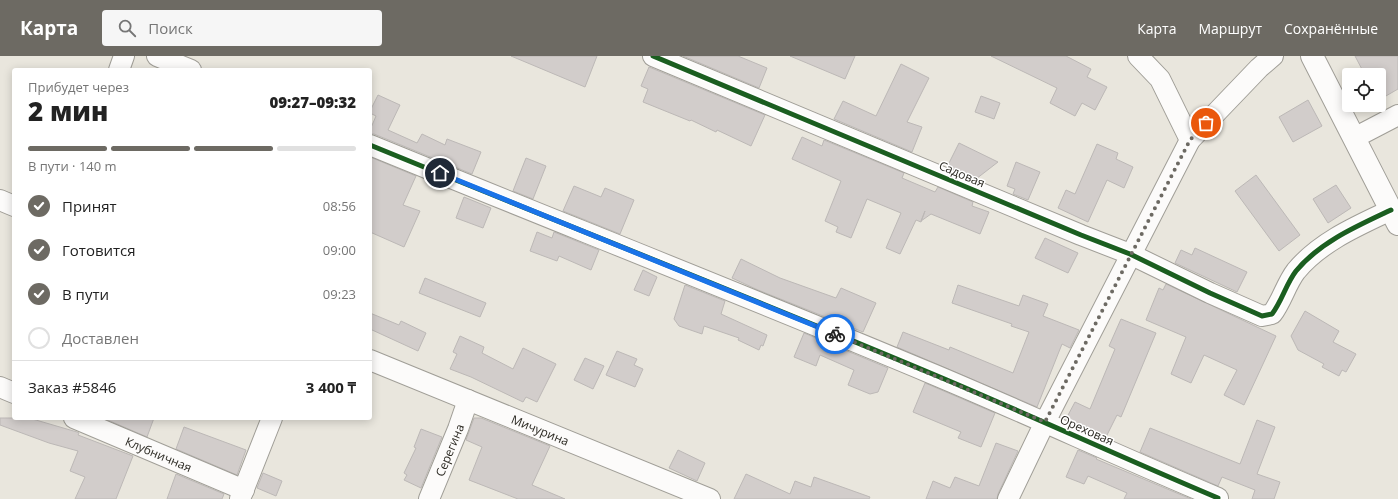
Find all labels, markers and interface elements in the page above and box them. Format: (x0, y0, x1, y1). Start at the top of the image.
search box (102, 10, 382, 46)
text: Карта (20, 15, 78, 41)
icon: search (116, 17, 138, 39)
text: Поиск (148, 18, 193, 38)
text: Карта (1137, 19, 1176, 38)
text: Маршрут (1198, 19, 1262, 38)
text: Сохранённые (1284, 19, 1378, 38)
map controls (1342, 68, 1386, 112)
button: locate (1342, 68, 1386, 112)
text: Прибудет через (28, 78, 129, 96)
text: 09:27–09:32 (270, 92, 356, 112)
text: 2 мин (28, 93, 108, 129)
pin (1189, 106, 1223, 140)
icon: bag (1195, 112, 1217, 134)
pin (423, 156, 457, 190)
text: В пути · 140 m (28, 157, 117, 175)
street label: Садовая (936, 157, 988, 191)
icon: home (429, 162, 451, 184)
icon: check (28, 195, 50, 217)
text: Принят (62, 196, 117, 216)
text: 08:56 (323, 197, 356, 215)
icon: check (28, 239, 50, 261)
text: Готовится (62, 240, 136, 260)
text: 09:00 (323, 241, 356, 259)
icon: check (28, 283, 50, 305)
text: В пути (62, 284, 109, 304)
text: 09:23 (323, 285, 356, 303)
courier (815, 314, 855, 354)
icon: bike (824, 323, 846, 345)
text: Доставлен (62, 328, 139, 348)
text: Заказ #5846 (28, 377, 116, 397)
text: 3 400 ₸ (306, 377, 356, 397)
street label: Мичурина (509, 410, 572, 449)
street label: Ореховая (1057, 411, 1117, 449)
street label: Серегина (431, 422, 468, 479)
street label: Клубничная (123, 432, 195, 476)

